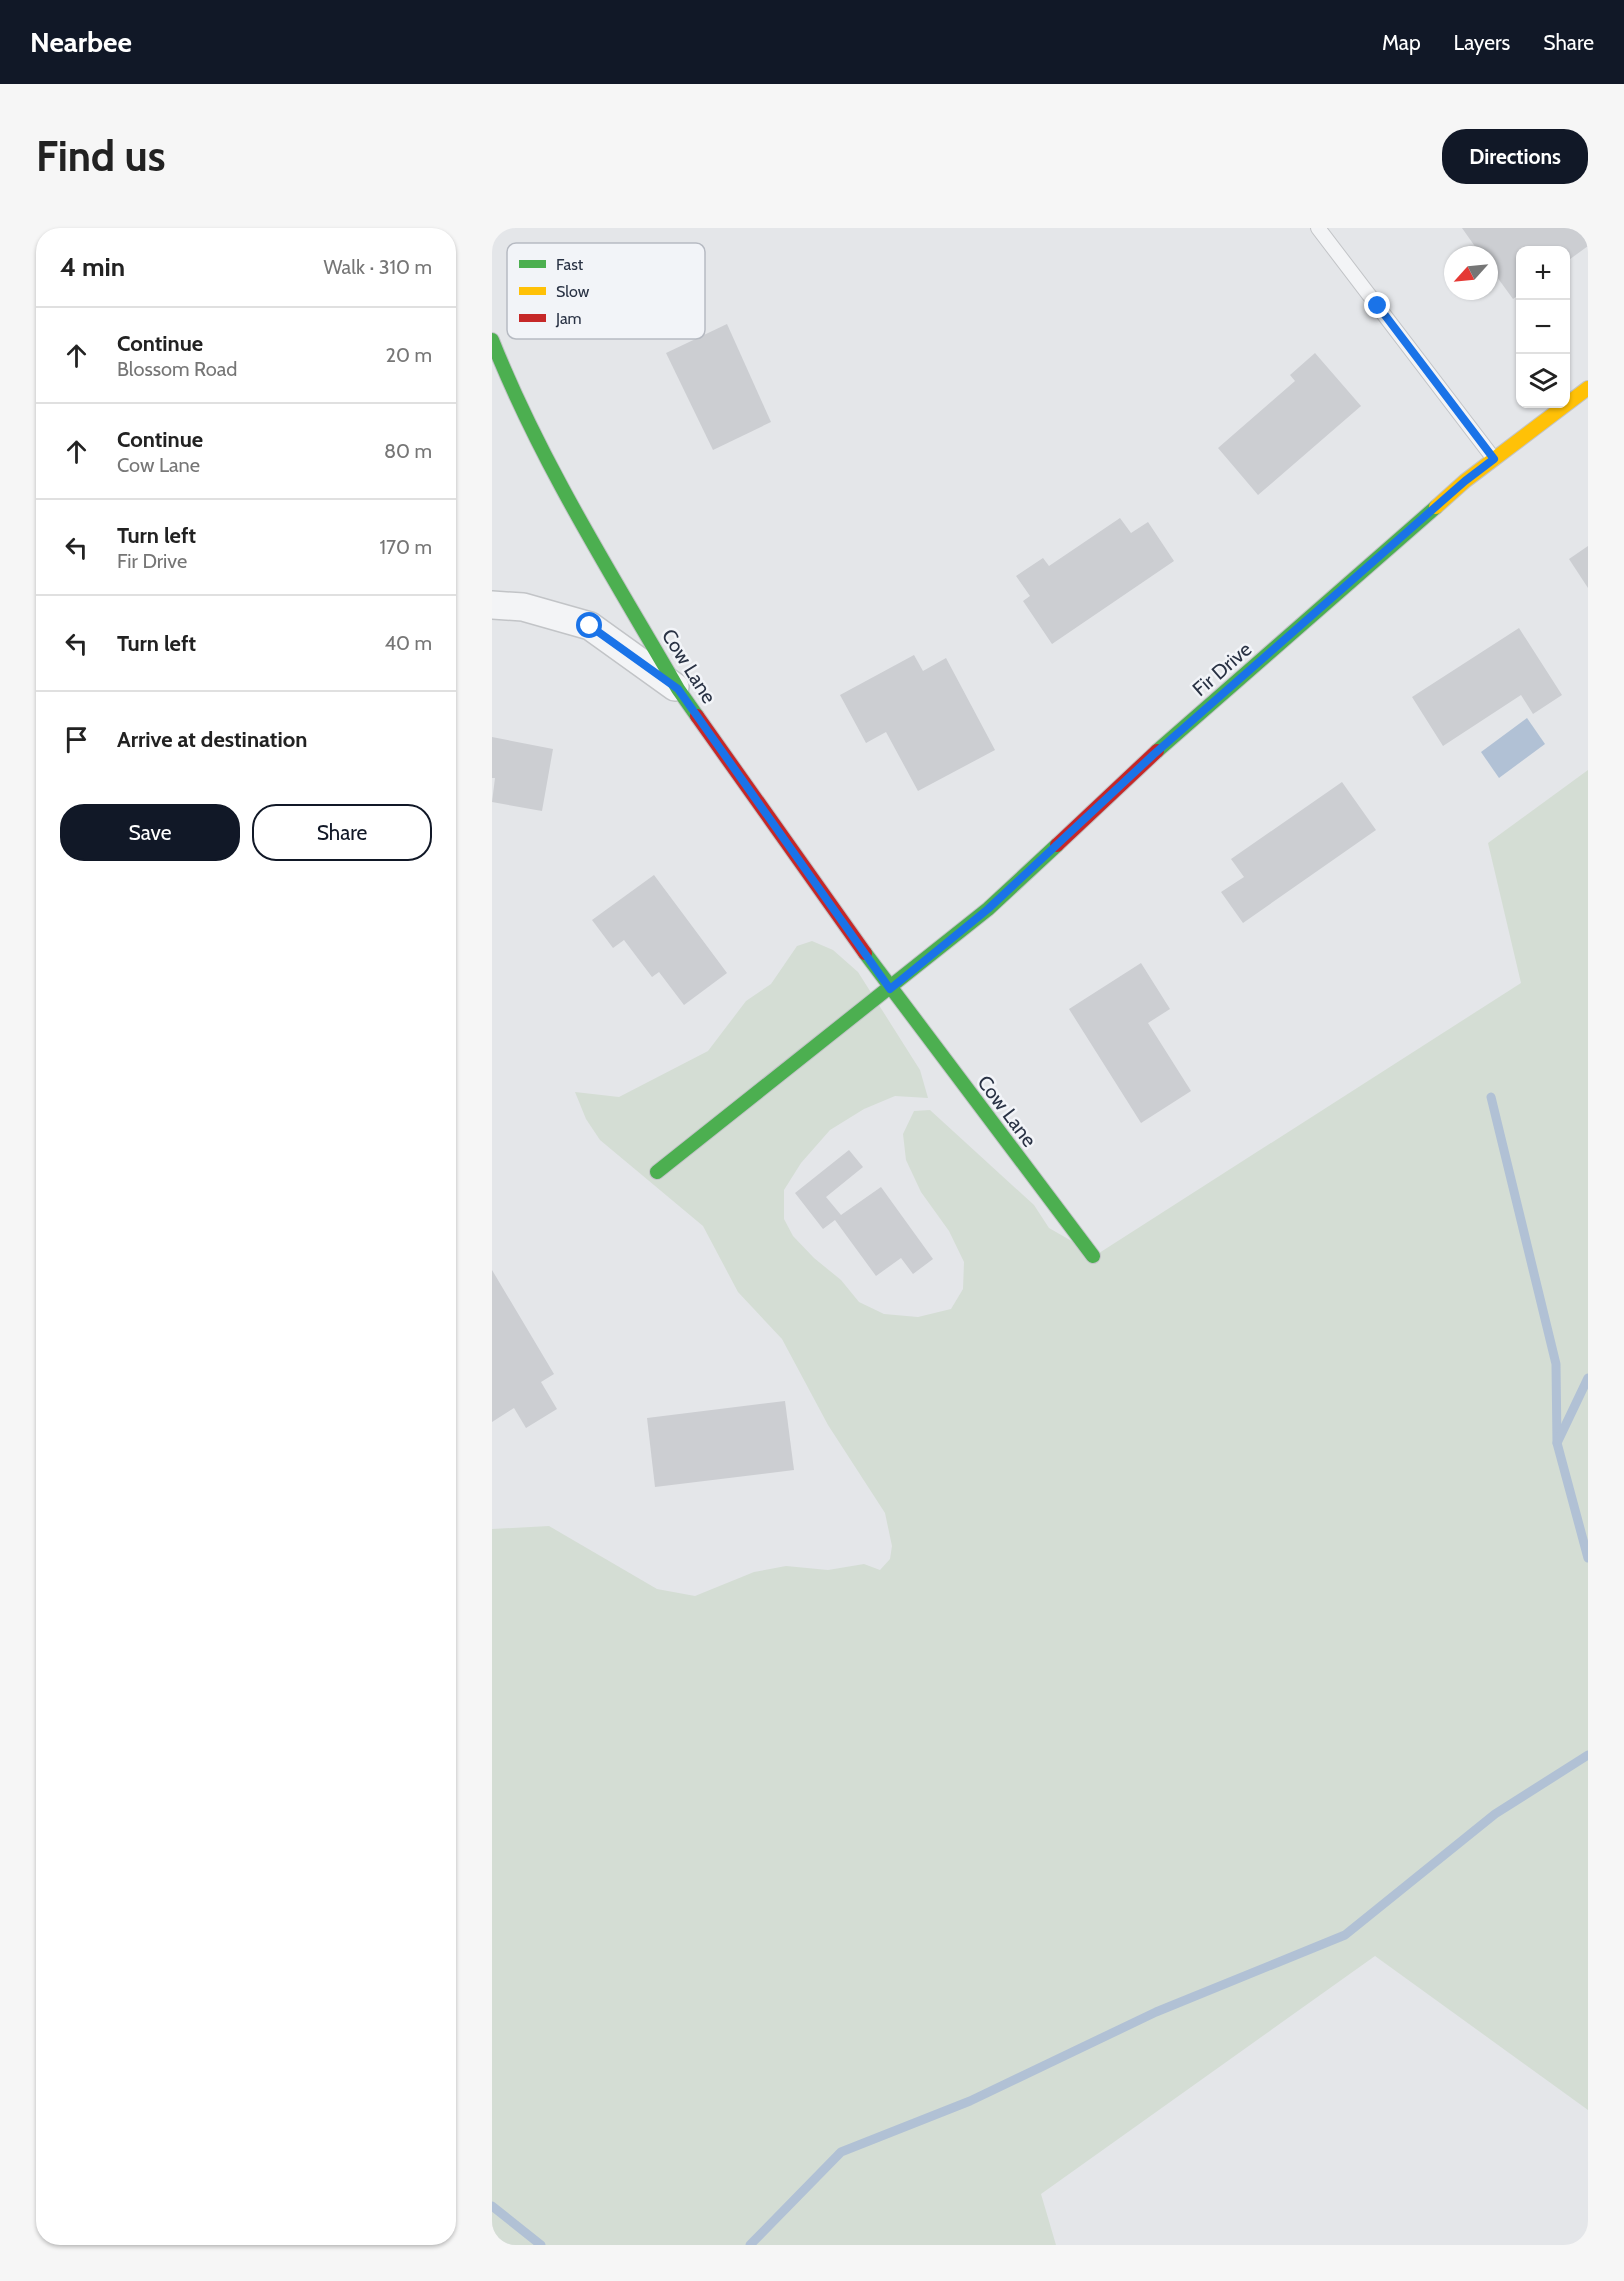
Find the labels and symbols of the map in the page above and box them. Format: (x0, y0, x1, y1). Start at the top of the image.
legend (507, 243, 705, 339)
north arrow (1444, 246, 1498, 300)
text: Fast (556, 255, 584, 274)
text: Slow (556, 282, 590, 301)
route end (1364, 292, 1390, 318)
text: Jam (555, 309, 582, 328)
route start (576, 612, 602, 638)
street label: Cow Lane (657, 624, 721, 708)
street label: Fir Drive (1188, 637, 1256, 701)
street label: Cow Lane (972, 1071, 1042, 1151)

